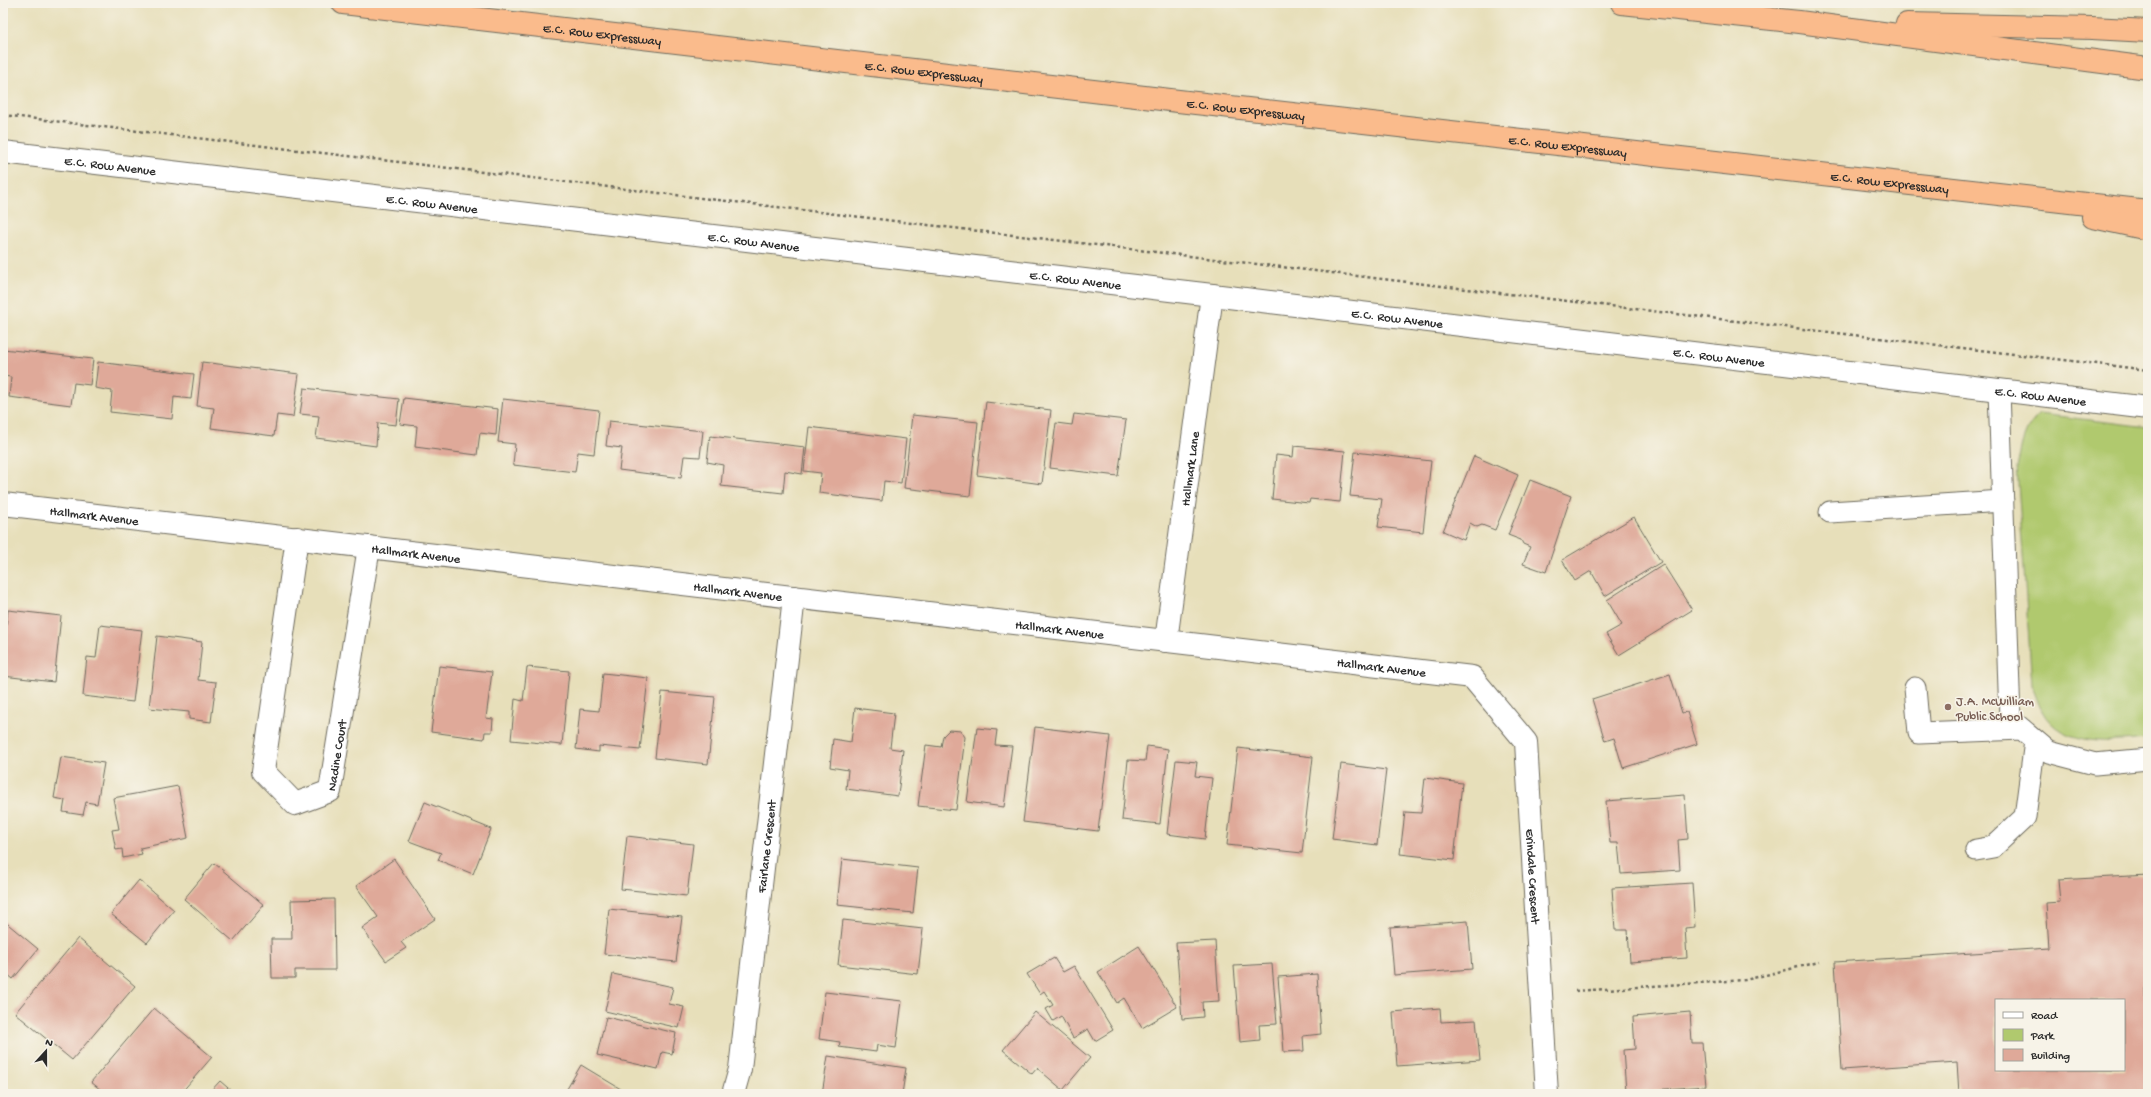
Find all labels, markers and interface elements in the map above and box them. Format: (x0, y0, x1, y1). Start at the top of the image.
street label: E.C. Row Expressway (542, 21, 663, 50)
street label: E.C. Row Expressway (864, 59, 984, 88)
street label: E.C. Row Expressway (1186, 97, 1306, 125)
street label: E.C. Row Expressway (1507, 134, 1628, 162)
street label: E.C. Row Avenue (63, 154, 157, 180)
street label: E.C. Row Expressway (1829, 170, 1950, 198)
street label: E.C. Row Avenue (385, 192, 479, 218)
street label: E.C. Row Avenue (707, 230, 800, 256)
street label: E.C. Row Avenue (1029, 268, 1122, 294)
street label: E.C. Row Avenue (1350, 307, 1444, 333)
street label: E.C. Row Avenue (1672, 346, 1766, 372)
street label: E.C. Row Avenue (1994, 385, 2087, 411)
street label: Hallmark Lane (1179, 430, 1204, 507)
street label: Hallmark Avenue (49, 505, 140, 530)
street label: Hallmark Avenue (371, 542, 461, 568)
street label: Hallmark Avenue (692, 580, 783, 606)
street label: Hallmark Avenue (1014, 618, 1105, 644)
street label: Hallmark Avenue (1336, 656, 1427, 682)
place label: J.A. McWilliam Public School (1955, 695, 2034, 725)
marker: J.A. McWilliam Public School (1943, 702, 1953, 712)
street label: Nadine Court (325, 717, 352, 792)
street label: Fairlane Crescent (755, 798, 781, 895)
street label: Erindale Crescent (1521, 828, 1542, 926)
legend (1995, 999, 2125, 1071)
text: Road (2031, 1010, 2058, 1024)
text: Park (2030, 1030, 2056, 1044)
north arrow (26, 1031, 66, 1071)
text: N (43, 1037, 54, 1050)
text: Building (2030, 1050, 2070, 1064)

